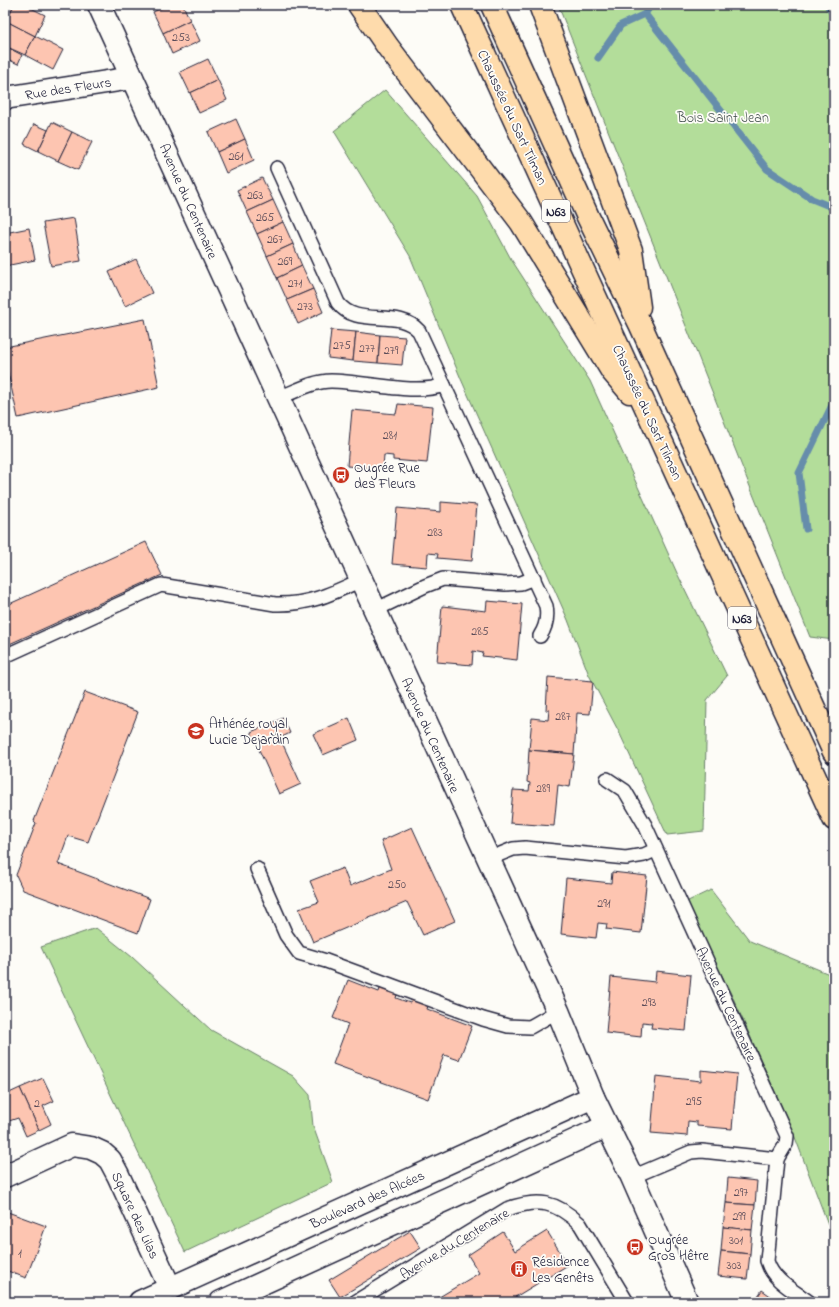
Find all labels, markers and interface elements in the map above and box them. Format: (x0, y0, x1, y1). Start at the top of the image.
house number: 253 (172, 29, 190, 47)
street label: Chaussée du Sart Tilman (471, 47, 552, 189)
street label: Rue des Fleurs (23, 72, 113, 107)
park label: Bois Saint Jean (676, 108, 769, 129)
street label: Avenue du Centenaire (153, 141, 223, 263)
house number: 261 (228, 148, 244, 166)
house number: 263 (247, 187, 263, 205)
road number: N63 (542, 200, 570, 222)
house number: 265 (256, 209, 274, 227)
house number: 267 (267, 231, 283, 249)
house number: 269 (278, 253, 293, 271)
house number: 271 (288, 275, 303, 293)
house number: 273 (297, 298, 313, 316)
house number: 275 (333, 337, 351, 355)
house number: 277 (359, 340, 375, 358)
house number: 279 (384, 342, 399, 360)
street label: Chaussée du Sart Tilman (606, 342, 687, 484)
house number: 281 (383, 427, 397, 445)
place label: Ougrée Rue des Fleurs (354, 458, 421, 495)
bus stop icon: Ougrée Rue des Fleurs (331, 465, 351, 485)
house number: 283 (427, 524, 443, 542)
road number: N63 (728, 607, 756, 629)
house number: 285 (471, 623, 489, 641)
street label: Avenue du Centenaire (395, 675, 465, 797)
house number: 287 (555, 708, 571, 726)
place label: Athénée royal Lucie Dejardin (209, 714, 289, 751)
school or university icon: Athénée royal Lucie Dejardin (186, 721, 206, 741)
house number: 289 (536, 780, 550, 798)
house number: 250 (388, 876, 406, 894)
house number: 291 (597, 895, 611, 913)
street label: Avenue du Centenaire (690, 944, 762, 1066)
house number: 293 (642, 994, 656, 1012)
house number: 295 (686, 1093, 702, 1111)
house number: 2 (34, 1095, 40, 1113)
street label: Boulevard des Alcées (306, 1166, 428, 1236)
street label: Square des Lilas (105, 1169, 164, 1263)
house number: 297 (734, 1184, 748, 1202)
street label: Avenue du Centenaire (396, 1203, 514, 1285)
house number: 299 (732, 1208, 746, 1226)
place label: Ougrée Gros Hêtre (648, 1230, 709, 1267)
house number: 301 (729, 1232, 743, 1250)
bus stop icon: Ougrée Gros Hêtre (625, 1237, 645, 1257)
house number: 1 (18, 1245, 22, 1263)
place label: Résidence Les Genêts (532, 1252, 594, 1289)
house number: 303 (726, 1257, 742, 1275)
building icon: Résidence Les Genêts (509, 1259, 529, 1279)

